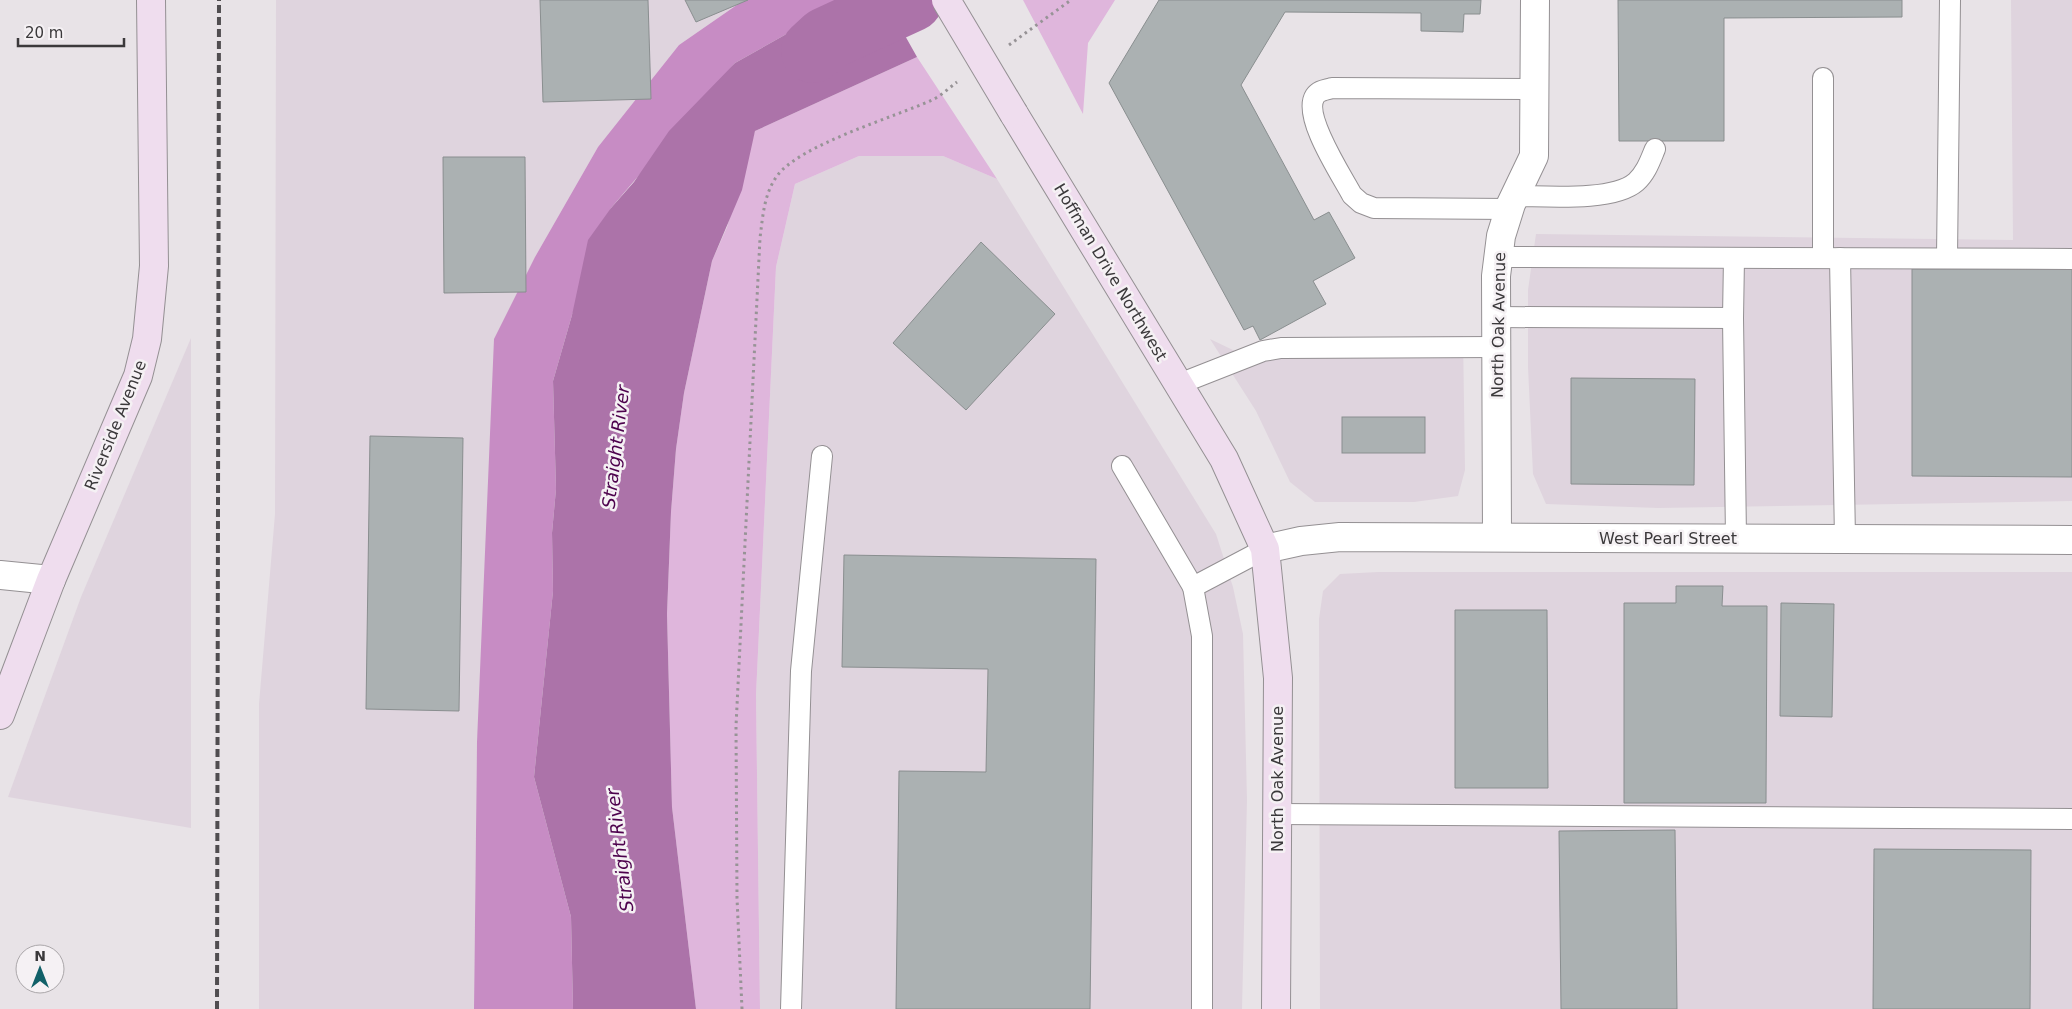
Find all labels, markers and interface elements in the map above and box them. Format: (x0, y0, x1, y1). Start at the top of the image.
scale bar (18, 15, 124, 47)
text: 20 m (25, 24, 63, 42)
street label: Hoffman Drive Northwest (1050, 180, 1171, 364)
street label: North Oak Avenue (1488, 252, 1509, 398)
street label: Riverside Avenue (81, 357, 150, 493)
water label: Straight River (598, 382, 634, 510)
street label: West Pearl Street (1599, 529, 1737, 548)
street label: North Oak Avenue (1268, 706, 1287, 852)
water label: Straight River (601, 786, 637, 913)
north arrow (15, 944, 65, 994)
text: N (34, 948, 46, 964)

